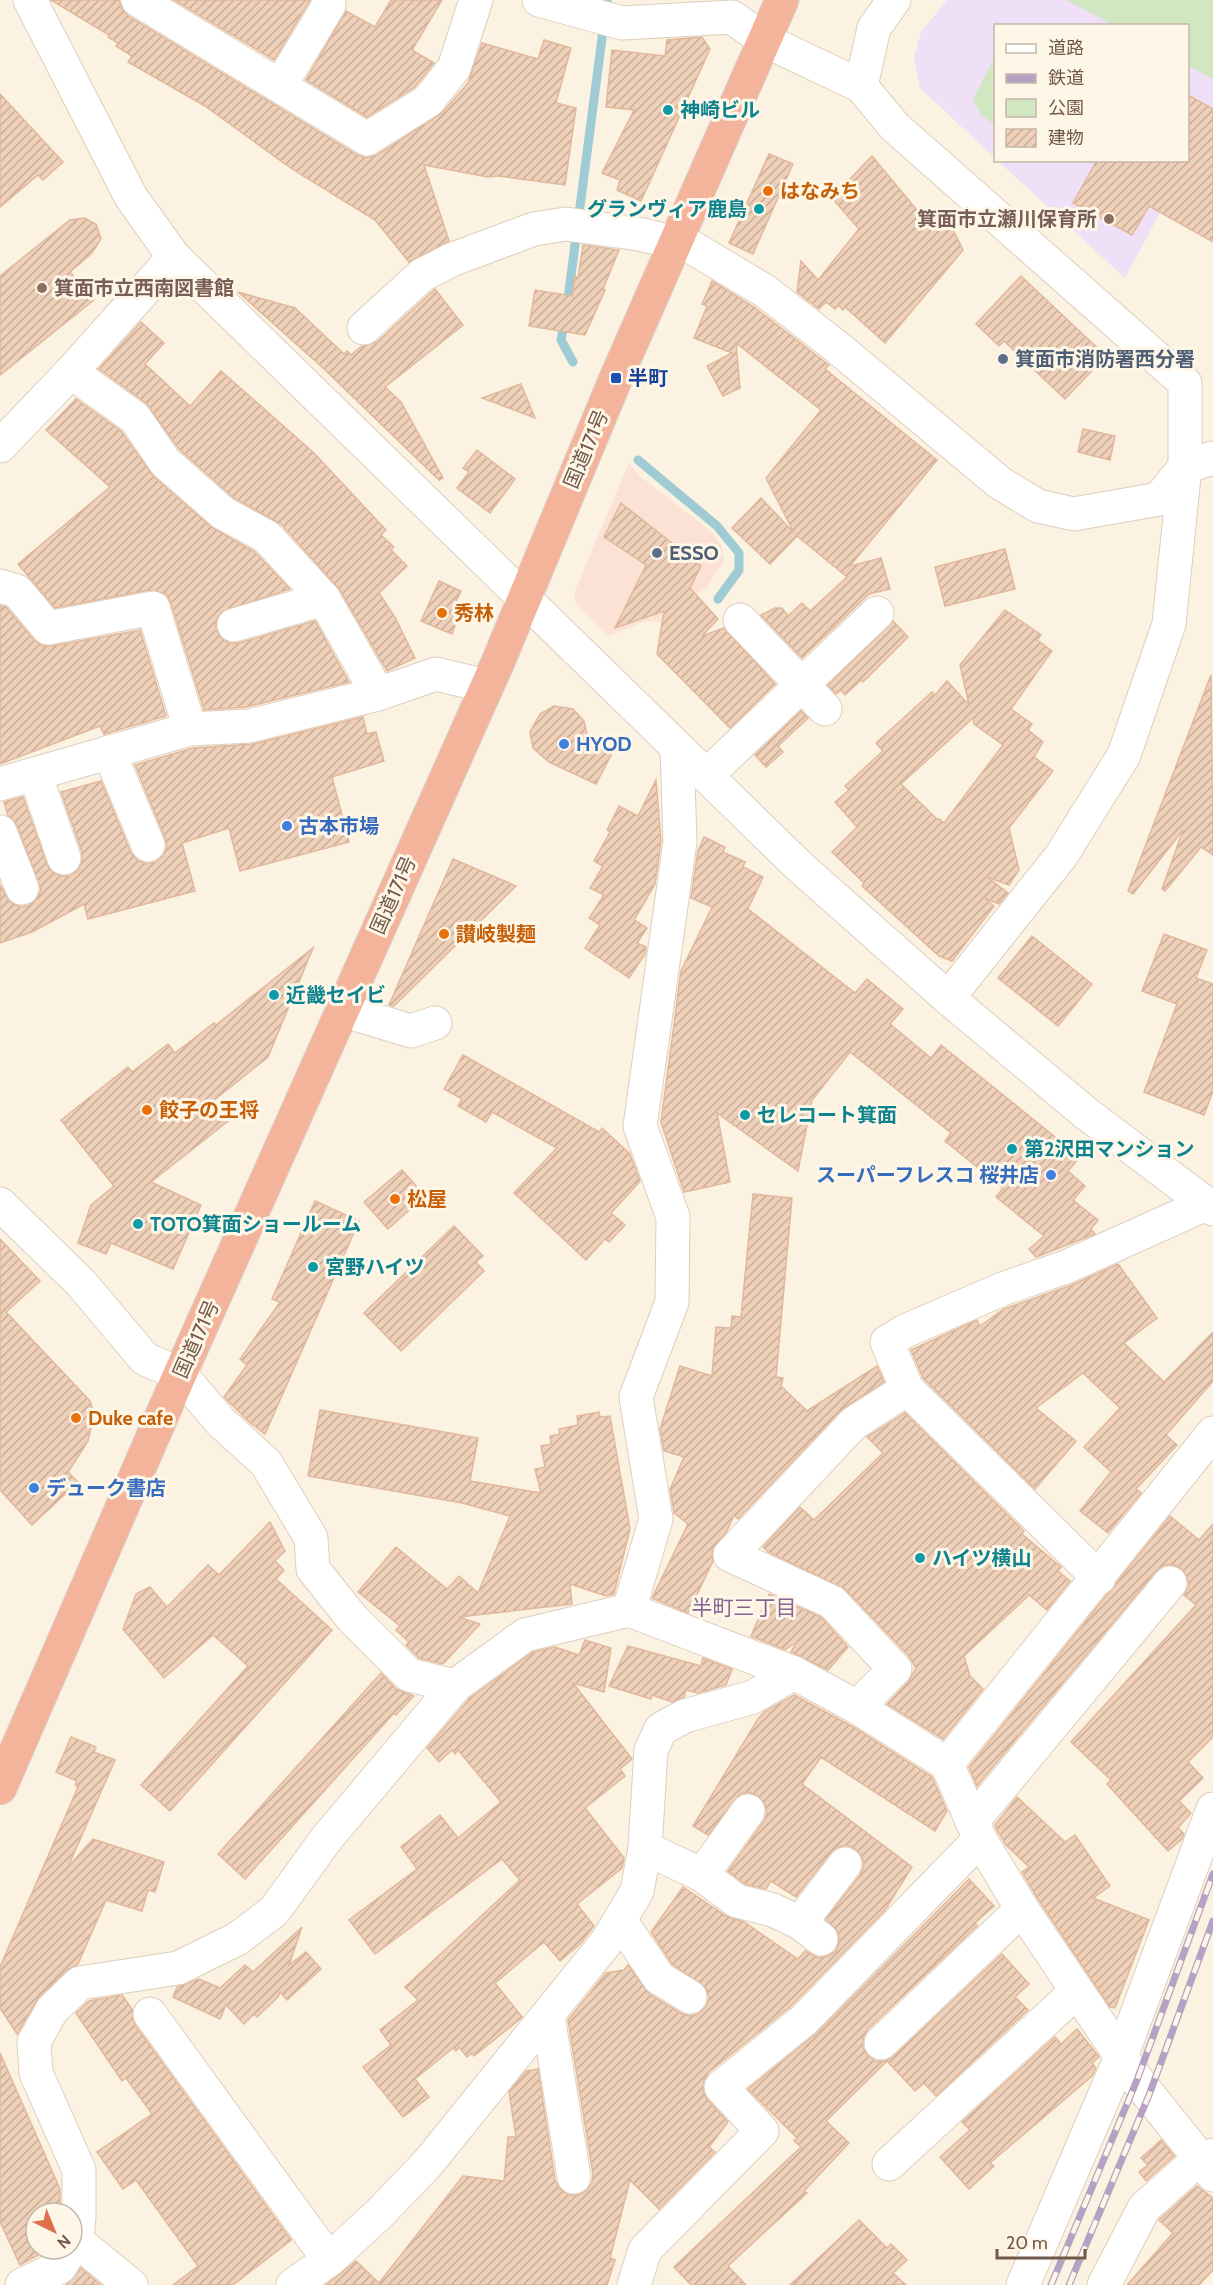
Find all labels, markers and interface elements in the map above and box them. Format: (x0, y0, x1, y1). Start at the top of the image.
legend (994, 24, 1189, 162)
text: 道路 (1048, 37, 1084, 59)
text: 鉄道 (1048, 67, 1084, 89)
text: 公園 (1048, 97, 1084, 119)
place label: 神崎ビル (680, 98, 760, 122)
marker: 神崎ビル (661, 103, 675, 117)
text: 建物 (1048, 127, 1084, 149)
place label: はなみち (780, 179, 860, 203)
marker: はなみち (761, 184, 775, 198)
place label: グランヴィア鹿島 (587, 197, 747, 221)
marker: グランヴィア鹿島 (752, 202, 766, 216)
place label: 箕面市立瀬川保育所 (917, 207, 1097, 231)
marker: 箕面市立瀬川保育所 (1102, 212, 1116, 226)
place label: 箕面市立西南図書館 (54, 276, 234, 300)
marker: 箕面市立西南図書館 (35, 281, 49, 295)
place label: 箕面市消防署西分署 (1015, 347, 1195, 371)
marker: 箕面市消防署西分署 (996, 352, 1010, 366)
place label: 半町 (628, 366, 668, 390)
marker: 半町 (609, 371, 623, 385)
street label: 国道171号 (559, 406, 613, 492)
place label: ESSO (669, 541, 719, 565)
marker: ESSO (650, 546, 664, 560)
place label: 秀林 (454, 601, 494, 625)
marker: 秀林 (435, 606, 449, 620)
place label: HYOD (576, 732, 632, 756)
marker: HYOD (557, 737, 571, 751)
place label: 古本市場 (299, 814, 379, 838)
marker: 古本市場 (280, 819, 294, 833)
street label: 国道171号 (365, 852, 421, 938)
place label: 讃岐製麺 (456, 922, 536, 946)
marker: 讃岐製麺 (437, 927, 451, 941)
place label: 近畿セイビ (286, 983, 386, 1007)
marker: 近畿セイビ (267, 988, 281, 1002)
place label: 餃子の王将 (159, 1098, 259, 1122)
marker: 餃子の王将 (140, 1103, 154, 1117)
place label: セレコート箕面 (757, 1103, 897, 1127)
marker: セレコート箕面 (738, 1108, 752, 1122)
place label: 第2沢田マンション (1024, 1137, 1195, 1161)
marker: 第2沢田マンション (1005, 1142, 1019, 1156)
place label: スーパーフレスコ 桜井店 (816, 1163, 1039, 1187)
marker: スーパーフレスコ 桜井店 (1044, 1168, 1058, 1182)
place label: 松屋 (407, 1187, 447, 1211)
marker: 松屋 (388, 1192, 402, 1206)
place label: TOTO箕面ショールーム (150, 1212, 361, 1236)
marker: TOTO箕面ショールーム (131, 1217, 145, 1231)
place label: 宮野ハイツ (325, 1255, 425, 1279)
marker: 宮野ハイツ (306, 1260, 320, 1274)
street label: 国道171号 (168, 1296, 224, 1382)
place label: Duke cafe (88, 1406, 173, 1430)
marker: Duke cafe (69, 1411, 83, 1425)
place label: デューク書店 (46, 1476, 166, 1500)
marker: デューク書店 (27, 1481, 41, 1495)
place label: ハイツ横山 (932, 1546, 1032, 1570)
marker: ハイツ横山 (913, 1551, 927, 1565)
district label: 半町三丁目 (692, 1595, 797, 1620)
north arrow (24, 2201, 84, 2261)
scale bar (997, 2222, 1086, 2260)
text: N (53, 2231, 75, 2252)
text: 20 m (1006, 2232, 1048, 2254)

